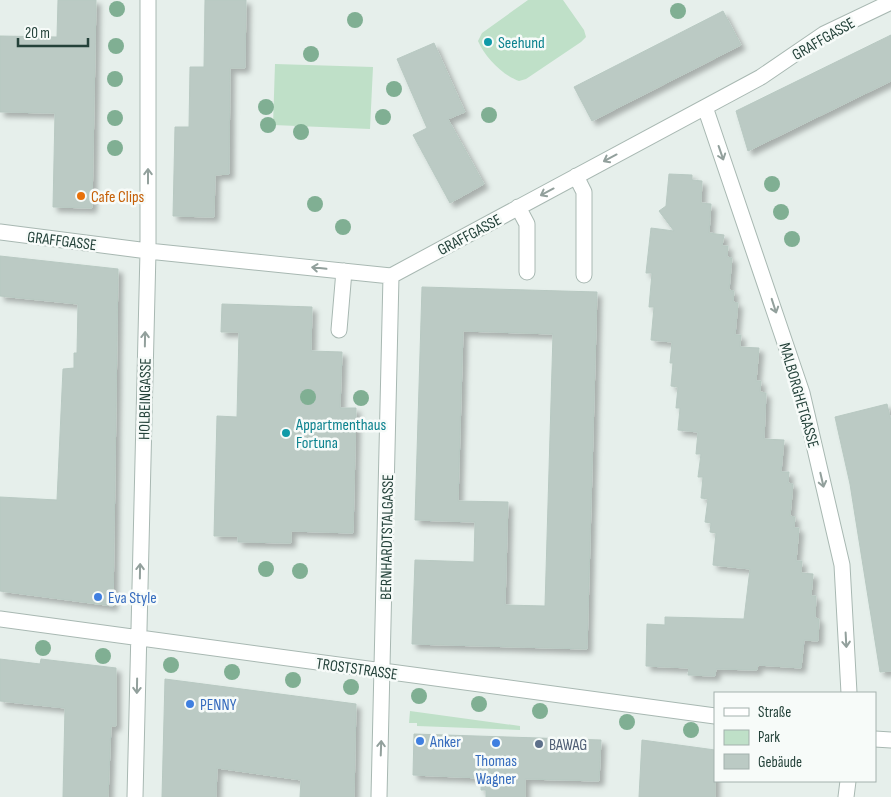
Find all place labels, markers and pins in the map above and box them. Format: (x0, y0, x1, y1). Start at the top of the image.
place label: Seehund (498, 34, 545, 53)
marker: Seehund (482, 36, 494, 48)
place label: Cafe Clips (91, 188, 145, 207)
marker: Cafe Clips (75, 190, 87, 202)
place label: Appartmenthaus Fortuna (295, 416, 386, 453)
marker: Appartmenthaus Fortuna (280, 427, 292, 439)
place label: Eva Style (108, 589, 157, 608)
marker: Eva Style (92, 591, 104, 603)
place label: PENNY (200, 696, 237, 715)
marker: PENNY (184, 698, 196, 710)
place label: Anker (429, 733, 461, 752)
marker: Anker (414, 735, 426, 747)
place label: BAWAG (549, 736, 587, 755)
marker: Thomas Wagner (490, 737, 502, 749)
marker: BAWAG (533, 738, 545, 750)
place label: Thomas Wagner (475, 752, 517, 789)

